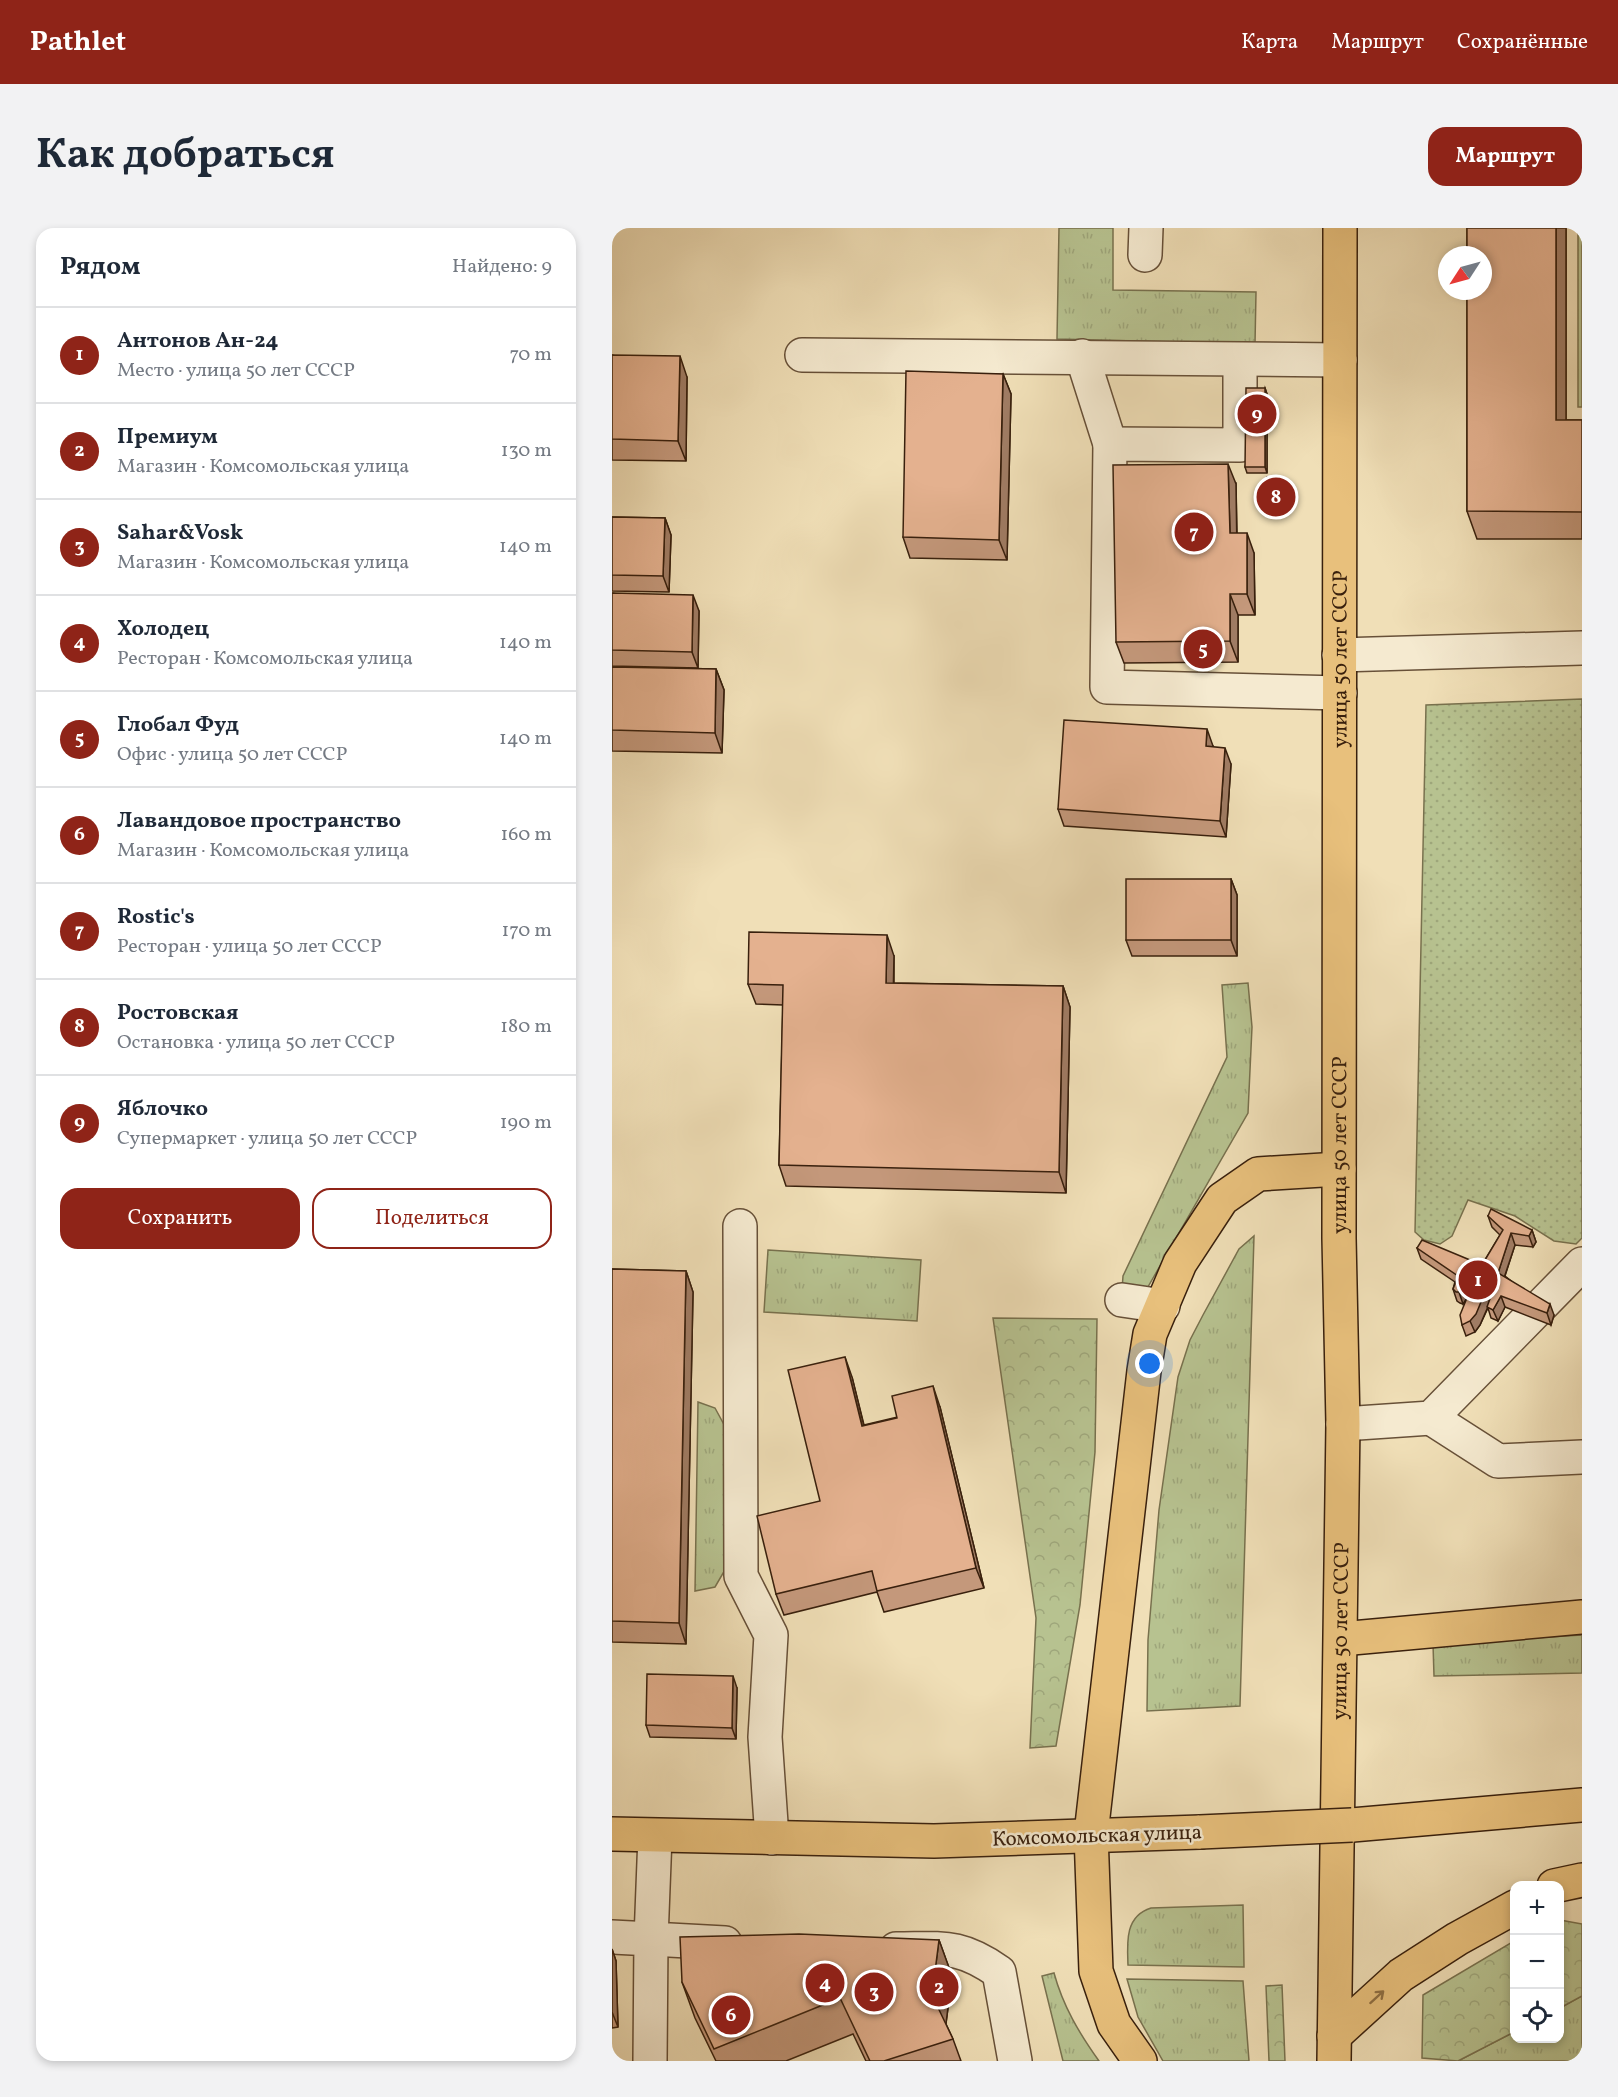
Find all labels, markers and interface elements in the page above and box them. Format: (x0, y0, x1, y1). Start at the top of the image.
text: Pathlet (30, 23, 126, 62)
text: Карта (1241, 28, 1298, 57)
text: Маршрут (1331, 28, 1424, 57)
text: Сохранённые (1457, 28, 1588, 57)
text: Как добраться (36, 127, 335, 186)
button: Маршрут (1428, 127, 1582, 186)
north arrow (1438, 246, 1492, 300)
text: Рядом (60, 249, 140, 285)
text: Найдено: 9 (452, 253, 552, 281)
text: Антонов Ан-24 (117, 326, 279, 357)
text: 1 (75, 341, 84, 369)
text: 70 m (509, 341, 552, 369)
text: Место · улица 50 лет СССР (117, 357, 355, 385)
pin: 9 (1238, 392, 1276, 436)
text: Премиум (117, 422, 218, 453)
text: 2 (74, 437, 85, 465)
text: 130 m (501, 437, 552, 465)
text: Магазин · Комсомольская улица (117, 453, 409, 481)
pin: 8 (1256, 474, 1296, 520)
pin: 7 (1174, 510, 1214, 554)
text: Sahar&Vosk (117, 518, 243, 549)
text: 3 (74, 533, 85, 561)
text: 140 m (499, 533, 552, 561)
text: Магазин · Комсомольская улица (117, 549, 409, 577)
street label: улица 50 лет СССР (1326, 570, 1356, 748)
text: Холодец (117, 614, 209, 645)
pin: 5 (1184, 626, 1222, 672)
text: 4 (73, 629, 86, 657)
text: 140 m (499, 629, 552, 657)
text: Ресторан · Комсомольская улица (117, 645, 413, 673)
text: Глобал Фуд (117, 710, 239, 741)
text: 5 (75, 725, 84, 753)
text: 140 m (499, 725, 552, 753)
text: Офис · улица 50 лет СССР (117, 741, 347, 769)
text: Лавандовое пространство (117, 806, 401, 837)
text: 6 (74, 821, 85, 849)
text: 160 m (500, 821, 552, 849)
text: Магазин · Комсомольская улица (117, 837, 409, 865)
text: Rostic's (117, 902, 195, 933)
text: 7 (75, 917, 84, 945)
text: 170 m (502, 917, 552, 945)
text: Ресторан · улица 50 лет СССР (117, 933, 382, 961)
text: Ростовская (117, 998, 239, 1029)
text: 8 (74, 1013, 85, 1041)
text: 180 m (500, 1013, 552, 1041)
text: Остановка · улица 50 лет СССР (117, 1029, 395, 1057)
street label: улица 50 лет СССР (1326, 1056, 1355, 1234)
text: Яблочко (117, 1094, 208, 1125)
text: 9 (74, 1109, 85, 1137)
text: 190 m (500, 1109, 552, 1137)
text: Супермаркет · улица 50 лет СССР (117, 1125, 417, 1153)
button: Сохранить (60, 1188, 300, 1249)
button: Поделиться (312, 1188, 552, 1249)
pin: 1 (1458, 1258, 1498, 1302)
your location (1135, 1349, 1164, 1378)
street label: улица 50 лет СССР (1326, 1542, 1357, 1720)
street label: Комсомольская улица (992, 1818, 1203, 1855)
map controls (1510, 1881, 1564, 2043)
button: + (1510, 1881, 1564, 1935)
button: − (1510, 1935, 1564, 1989)
pin: 4 (806, 1960, 844, 2006)
pin: 2 (920, 1964, 958, 2010)
pin: 3 (854, 1970, 894, 2014)
button: locate (1510, 1989, 1564, 2043)
one-way arrow (1369, 1990, 1384, 2004)
pin: 6 (712, 1992, 750, 2038)

